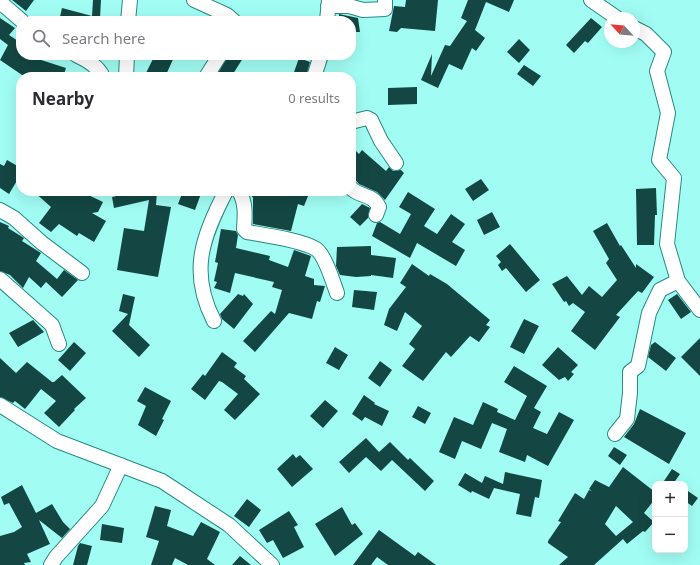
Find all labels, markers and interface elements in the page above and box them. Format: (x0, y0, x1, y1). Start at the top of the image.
north arrow (604, 12, 640, 48)
search box (16, 16, 356, 60)
icon: search (30, 27, 52, 49)
text: Search here (62, 28, 145, 48)
text: Nearby (32, 87, 94, 110)
text: 0 results (288, 89, 340, 107)
map controls (652, 481, 688, 553)
button: + (652, 481, 688, 517)
button: − (652, 517, 688, 553)

